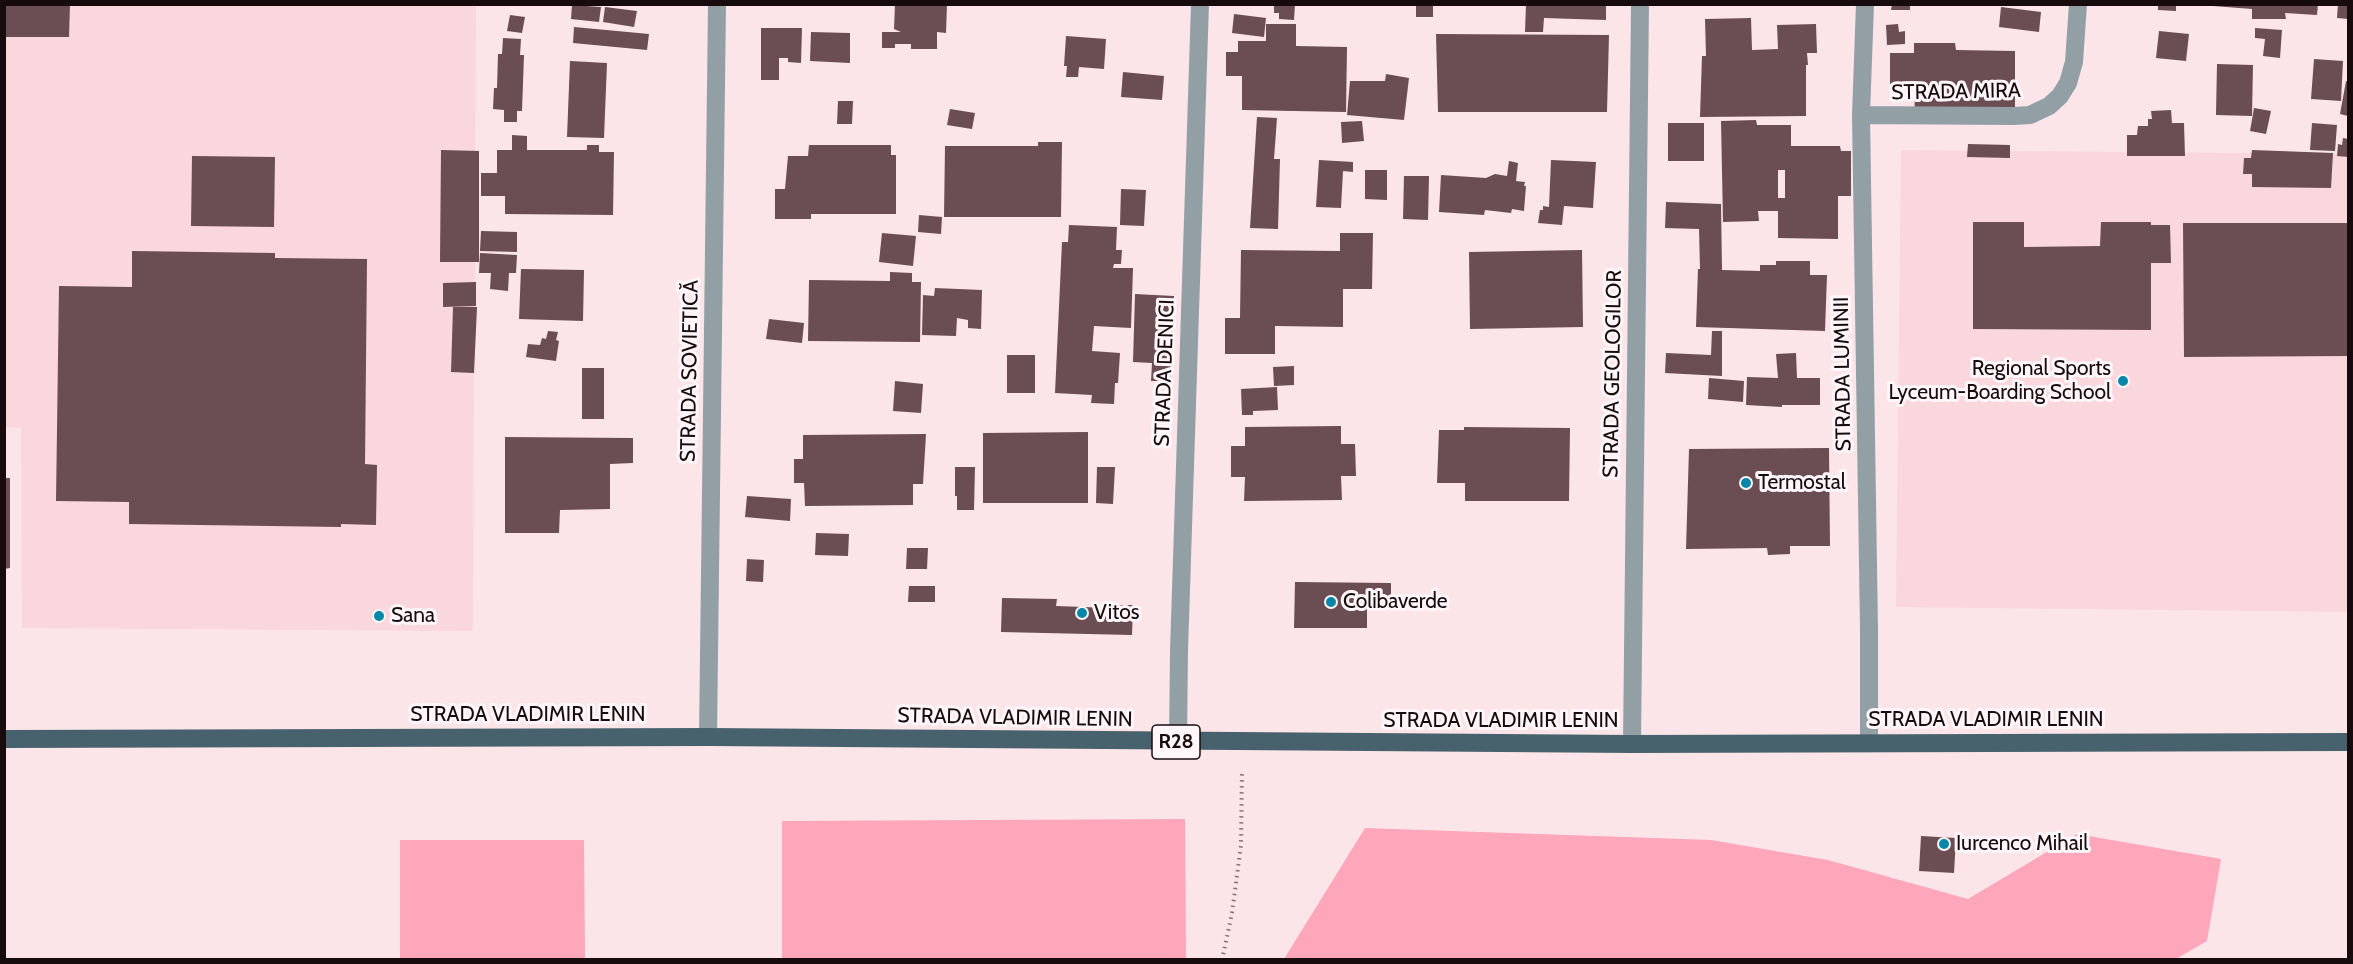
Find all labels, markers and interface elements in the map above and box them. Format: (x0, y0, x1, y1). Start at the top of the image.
street label: STRADA MIRA (1891, 78, 2021, 106)
street label: STRADA GEOLOGILOR (1599, 270, 1627, 478)
street label: STRADA SOVIETICĂ (676, 280, 704, 462)
street label: STRADA LUMINII (1829, 296, 1857, 452)
street label: STRADA DENICI (1150, 299, 1180, 447)
place label: Regional Sports Lyceum-Boarding School (1888, 356, 2111, 406)
marker: Regional Sports Lyceum-Boarding School (2116, 374, 2130, 388)
place label: Termostal (1758, 470, 1846, 496)
marker: Termostal (1739, 476, 1753, 490)
place label: Colibaverde (1343, 589, 1448, 615)
marker: Colibaverde (1324, 595, 1338, 609)
place label: Vitos (1094, 600, 1139, 626)
place label: Sana (391, 603, 435, 629)
marker: Vitos (1075, 606, 1089, 620)
marker: Sana (372, 609, 386, 623)
street label: STRADA VLADIMIR LENIN (410, 702, 646, 728)
street label: STRADA VLADIMIR LENIN (897, 703, 1133, 733)
street label: STRADA VLADIMIR LENIN (1868, 707, 2104, 733)
street label: STRADA VLADIMIR LENIN (1383, 708, 1619, 734)
road number: R28 (1152, 725, 1200, 759)
place label: Iurcenco Mihail (1956, 831, 2088, 857)
marker: Iurcenco Mihail (1937, 837, 1951, 851)

